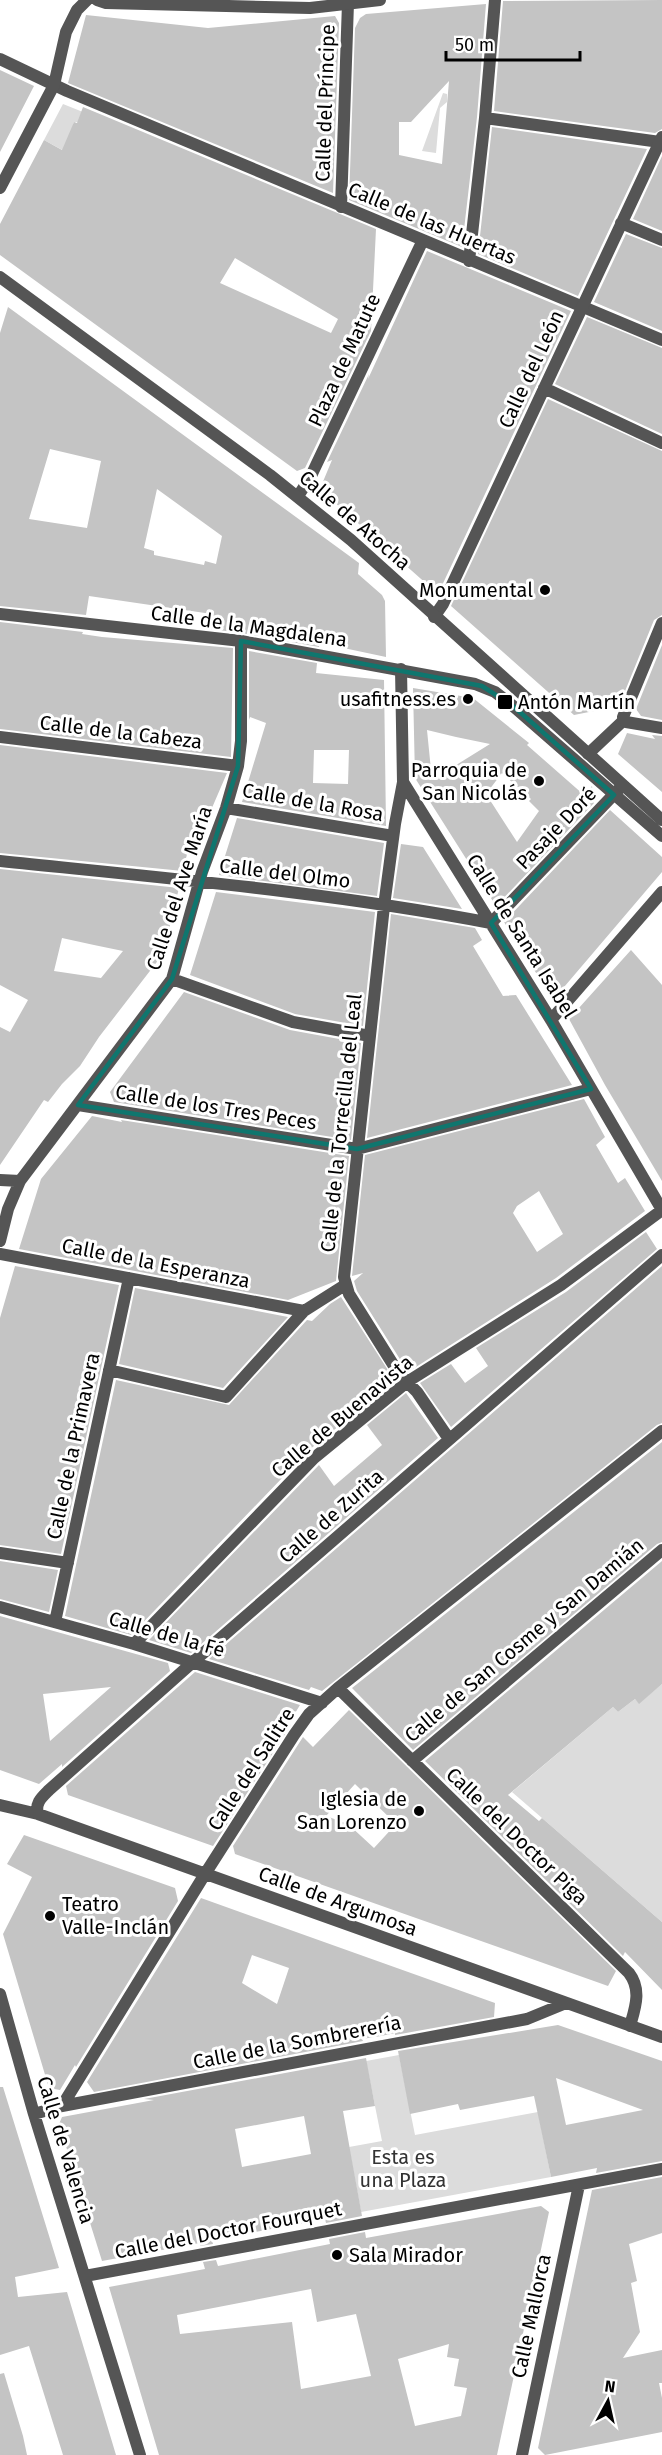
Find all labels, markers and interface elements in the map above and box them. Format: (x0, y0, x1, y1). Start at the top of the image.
street label: Calle del Príncipe (310, 24, 340, 182)
scale bar (446, 24, 580, 62)
text: 50 m (455, 34, 494, 56)
street label: Calle de las Huertas (345, 177, 519, 269)
street label: Plaza de Matute (303, 290, 385, 430)
street label: Calle del León (493, 306, 569, 432)
street label: Calle de Atocha (294, 465, 416, 575)
place label: Monumental (419, 578, 533, 602)
marker: Monumental (538, 583, 552, 597)
street label: Calle de la Magdalena (149, 600, 349, 652)
place label: usafitness.es (340, 687, 456, 711)
place label: Antón Martín (518, 690, 636, 714)
marker: usafitness.es (461, 692, 475, 706)
marker: Antón Martín (496, 693, 514, 711)
street label: Calle de la Cabeza (38, 710, 204, 754)
place label: Parroquia de San Nicolás (411, 758, 527, 805)
marker: Parroquia de San Nicolás (532, 774, 546, 788)
street label: Calle de la Rosa (240, 778, 386, 826)
street label: Pasaje Doré (511, 782, 601, 874)
street label: Calle del Ave María (141, 803, 217, 973)
street label: Calle de Santa Isabel (462, 850, 582, 1023)
street label: Calle del Olmo (218, 853, 352, 893)
street label: Calle de la Torrecilla del Leal (315, 992, 367, 1254)
street label: Calle de los Tres Peces (114, 1079, 318, 1135)
street label: Calle de la Esperanza (60, 1233, 252, 1293)
street label: Calle de la Primavera (41, 1350, 105, 1542)
street label: Calle de Buenavista (266, 1350, 418, 1482)
street label: Calle de Zurita (274, 1464, 388, 1568)
street label: Calle de San Cosme y San Damián (400, 1533, 648, 1747)
street label: Calle de la Fé (106, 1606, 228, 1662)
street label: Calle del Salitre (202, 1703, 300, 1835)
street label: Calle del Doctor Piga (441, 1762, 593, 1910)
place label: Iglesia de San Lorenzo (297, 1787, 407, 1834)
marker: Iglesia de San Lorenzo (412, 1804, 426, 1818)
street label: Calle de Argumosa (255, 1861, 421, 1941)
place label: Teatro Valle-Inclán (62, 1892, 169, 1939)
marker: Teatro Valle-Inclán (43, 1909, 57, 1923)
street label: Calle de la Sombrerería (191, 2010, 403, 2074)
street label: Calle de Valencia (32, 2073, 100, 2227)
park label: Esta es una Plaza (360, 2145, 446, 2192)
street label: Calle del Doctor Fourquet (113, 2196, 344, 2264)
place label: Sala Mirador (349, 2243, 463, 2267)
marker: Sala Mirador (330, 2248, 344, 2262)
street label: Calle Mallorca (506, 2252, 556, 2380)
north arrow (578, 2371, 638, 2431)
text: N (603, 2376, 617, 2397)

